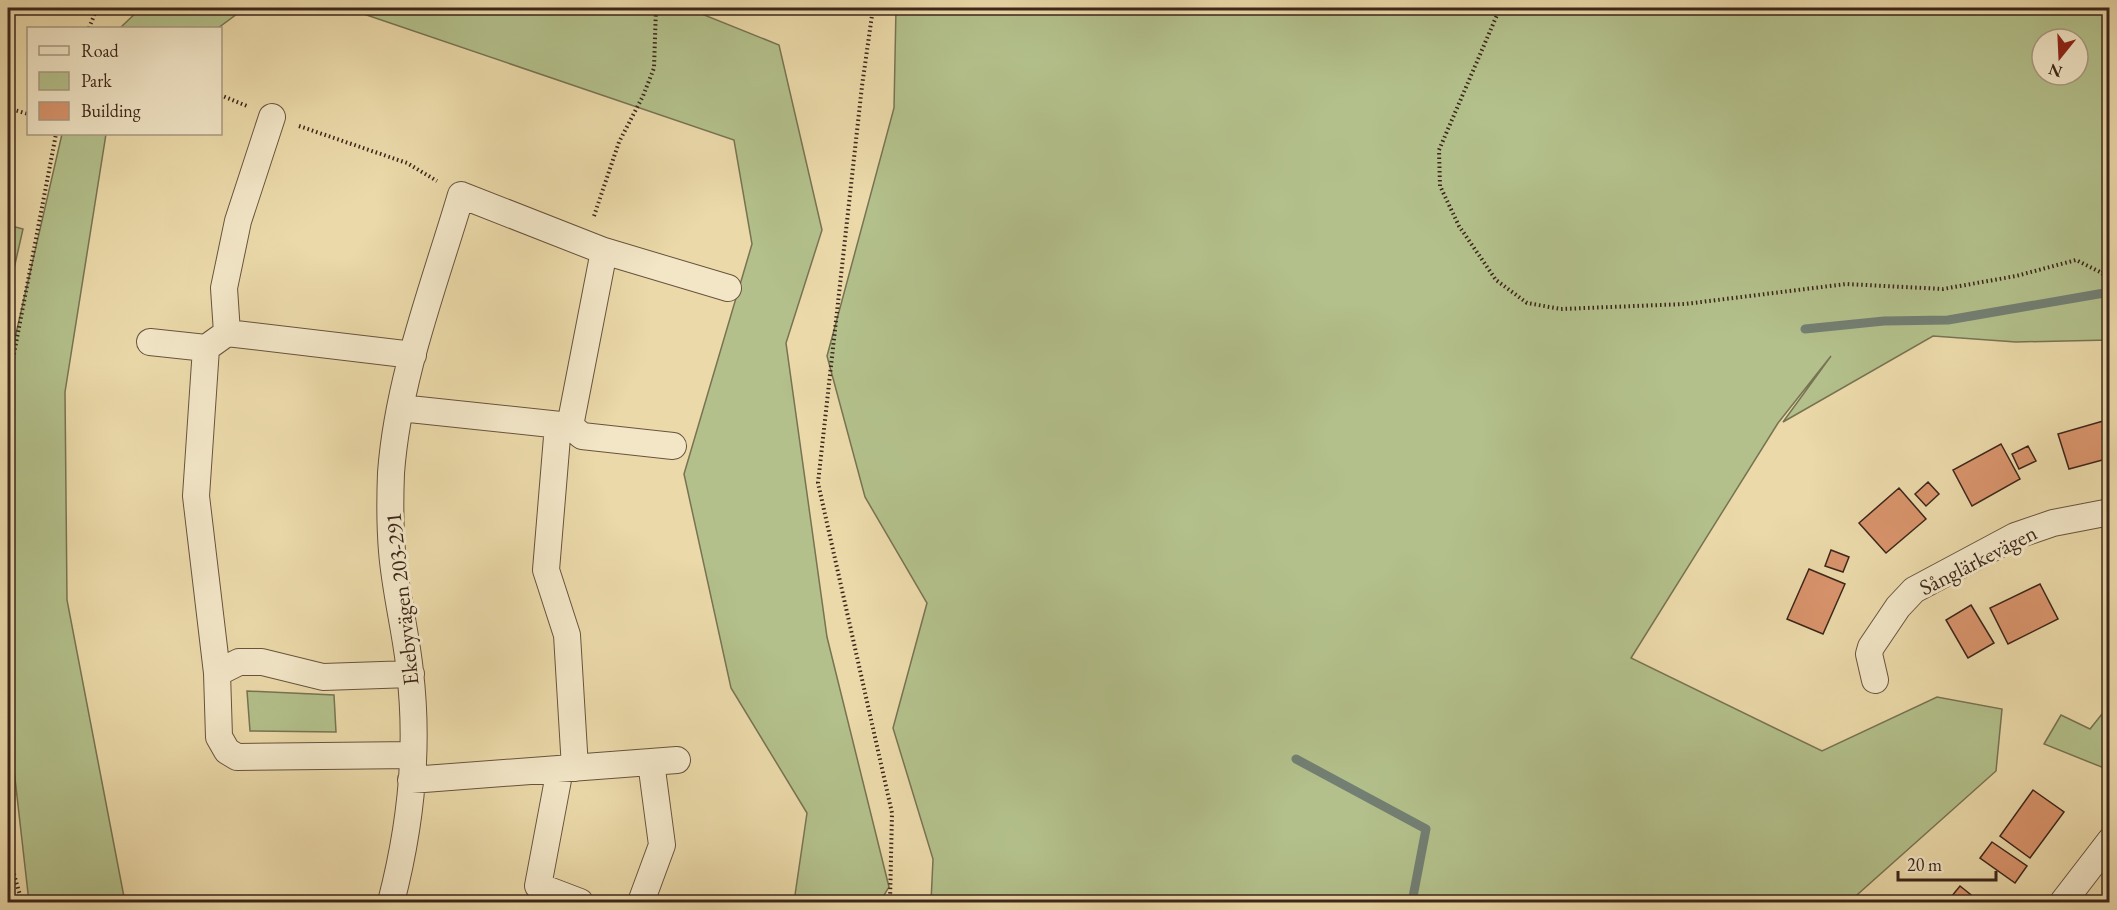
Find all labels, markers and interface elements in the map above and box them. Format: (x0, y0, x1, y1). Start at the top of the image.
legend (27, 27, 222, 135)
north arrow (2030, 27, 2090, 87)
text: Road (81, 39, 120, 62)
text: N (2046, 59, 2065, 83)
text: Park (81, 69, 112, 92)
text: Building (81, 99, 141, 122)
street label: Ekebyvägen 203-291 (379, 511, 425, 687)
street label: Sånglärkevägen (1914, 518, 2042, 602)
scale bar (1898, 844, 1996, 882)
text: 20 m (1907, 853, 1942, 876)

